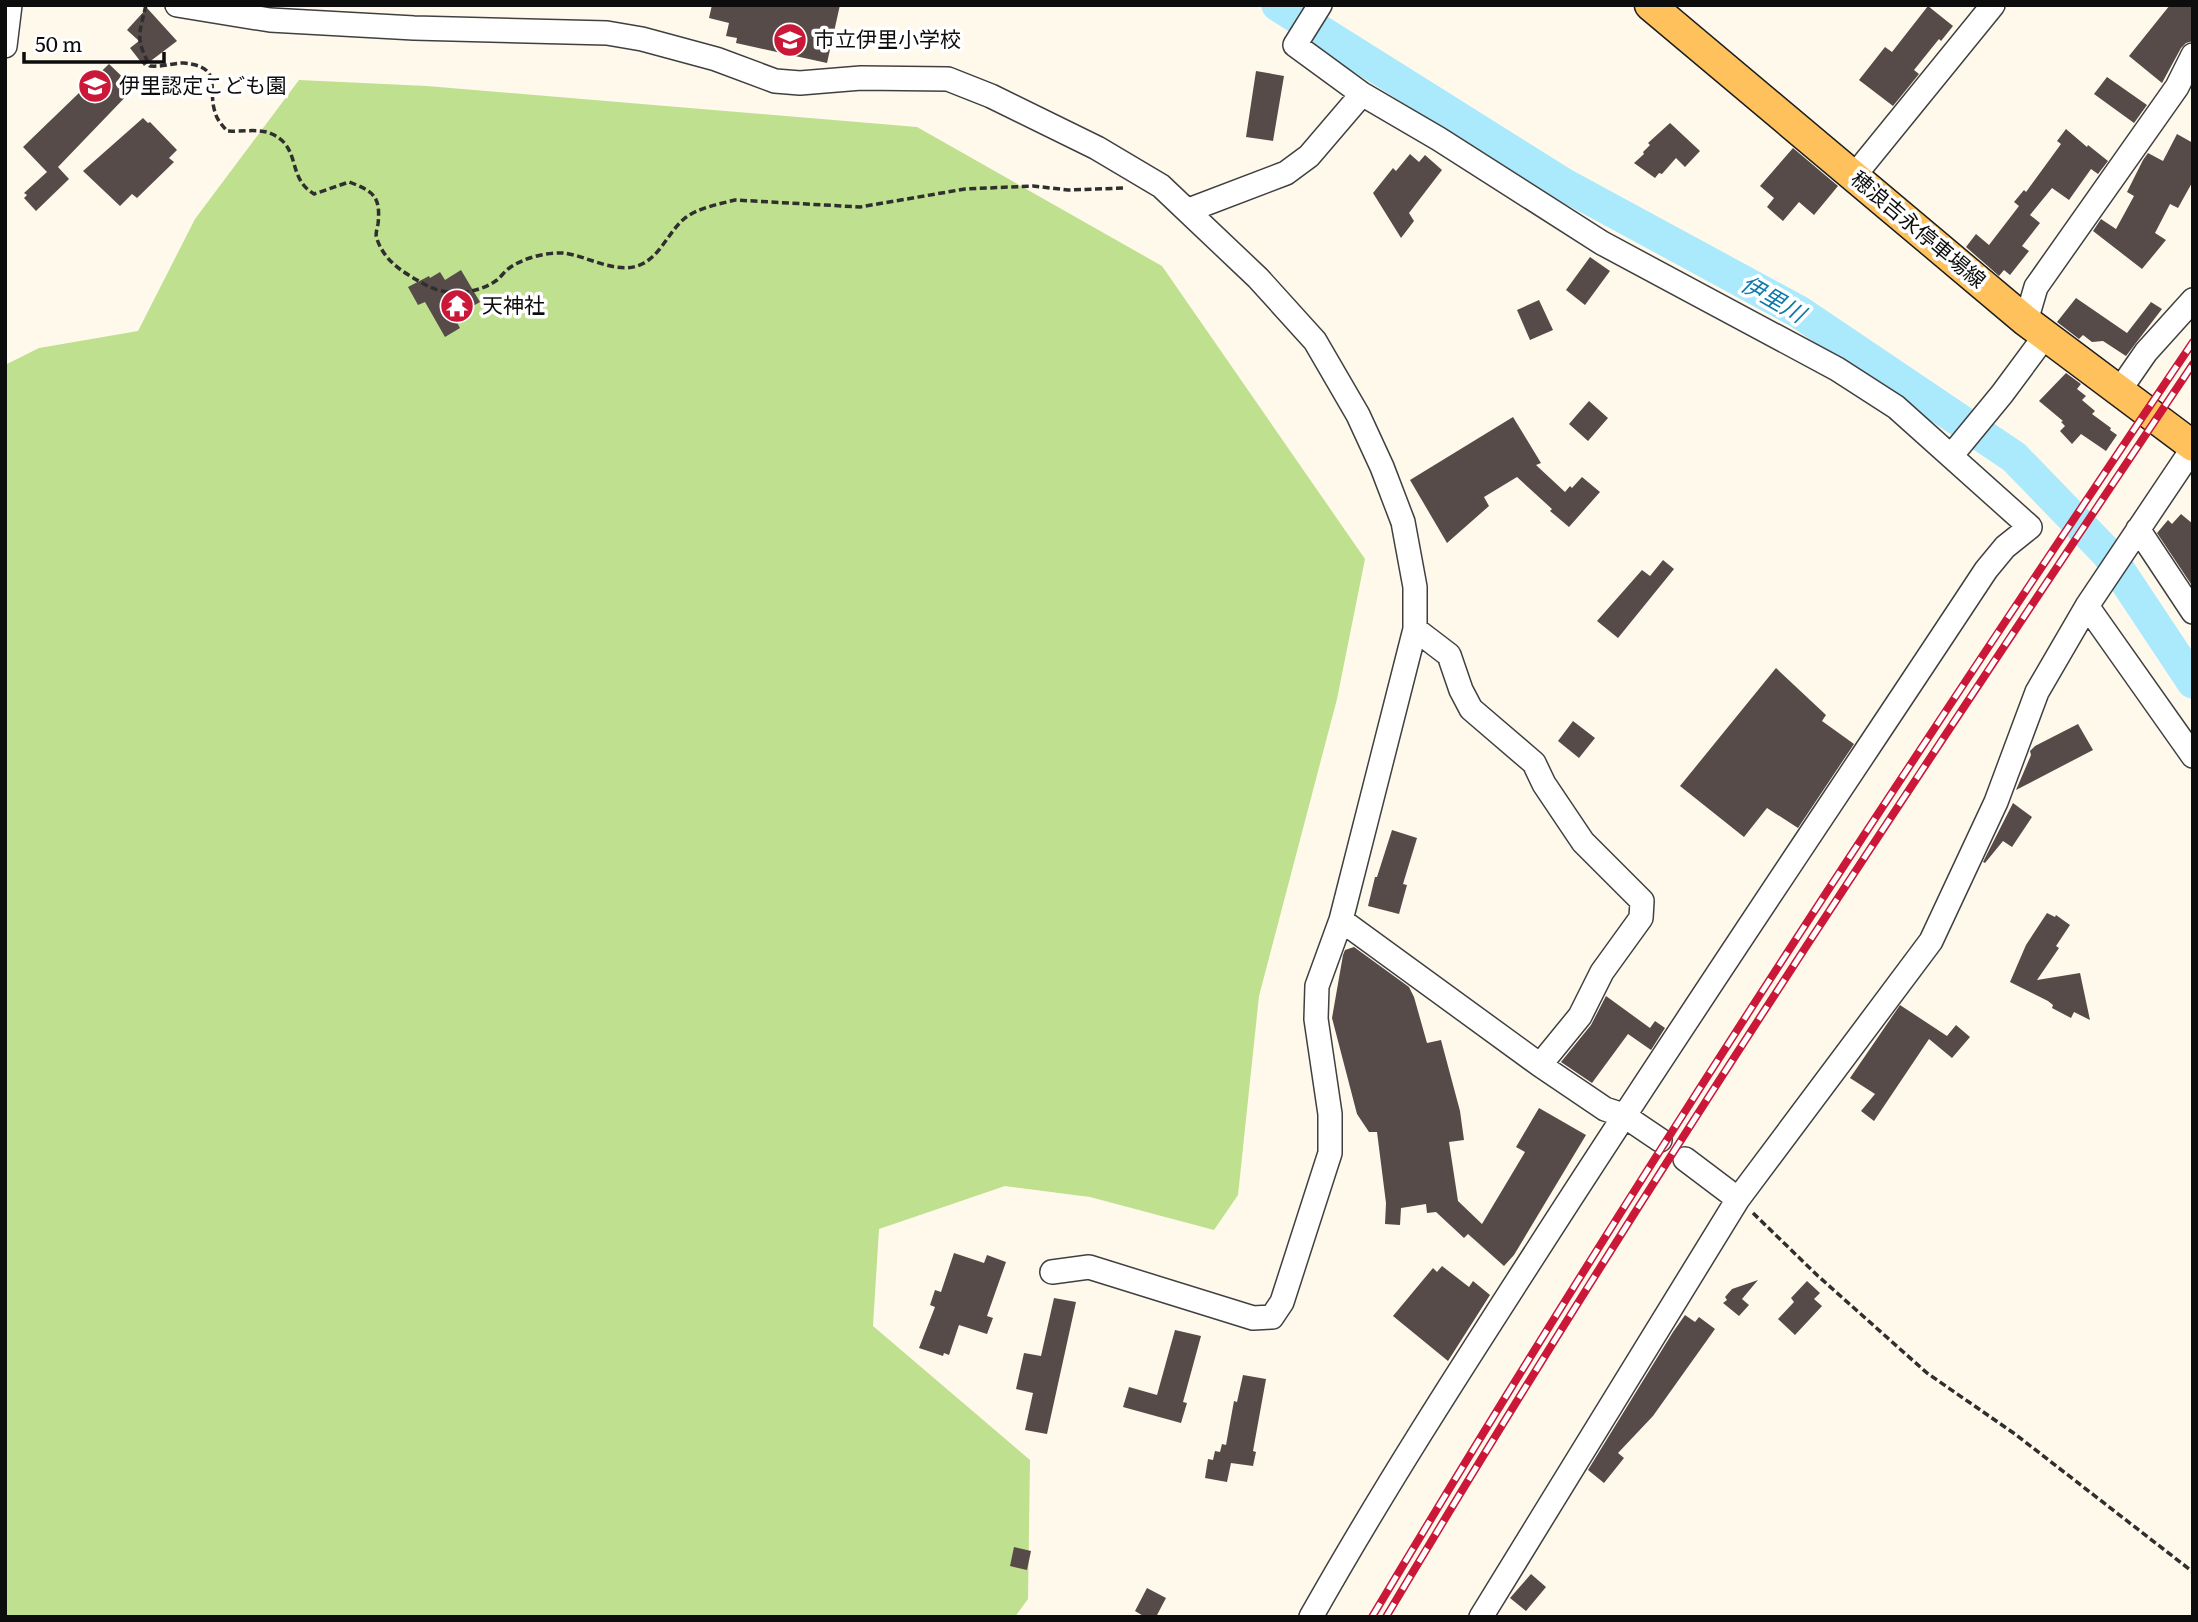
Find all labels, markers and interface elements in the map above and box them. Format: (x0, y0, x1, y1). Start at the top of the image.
scale bar (24, 21, 164, 65)
school or university icon: 市立伊里小学校 (771, 21, 809, 59)
place label: 市立伊里小学校 (814, 22, 961, 53)
text: 50 m (35, 27, 82, 58)
school or university icon: 伊里認定こども園 (76, 67, 114, 105)
place label: 伊里認定こども園 (119, 68, 287, 99)
street label: 穂浪吉永停車場線 (1845, 162, 1994, 294)
water label: 伊里川 (1736, 265, 1815, 331)
temple icon: 天神社 (438, 287, 476, 325)
place label: 天神社 (482, 288, 545, 319)

